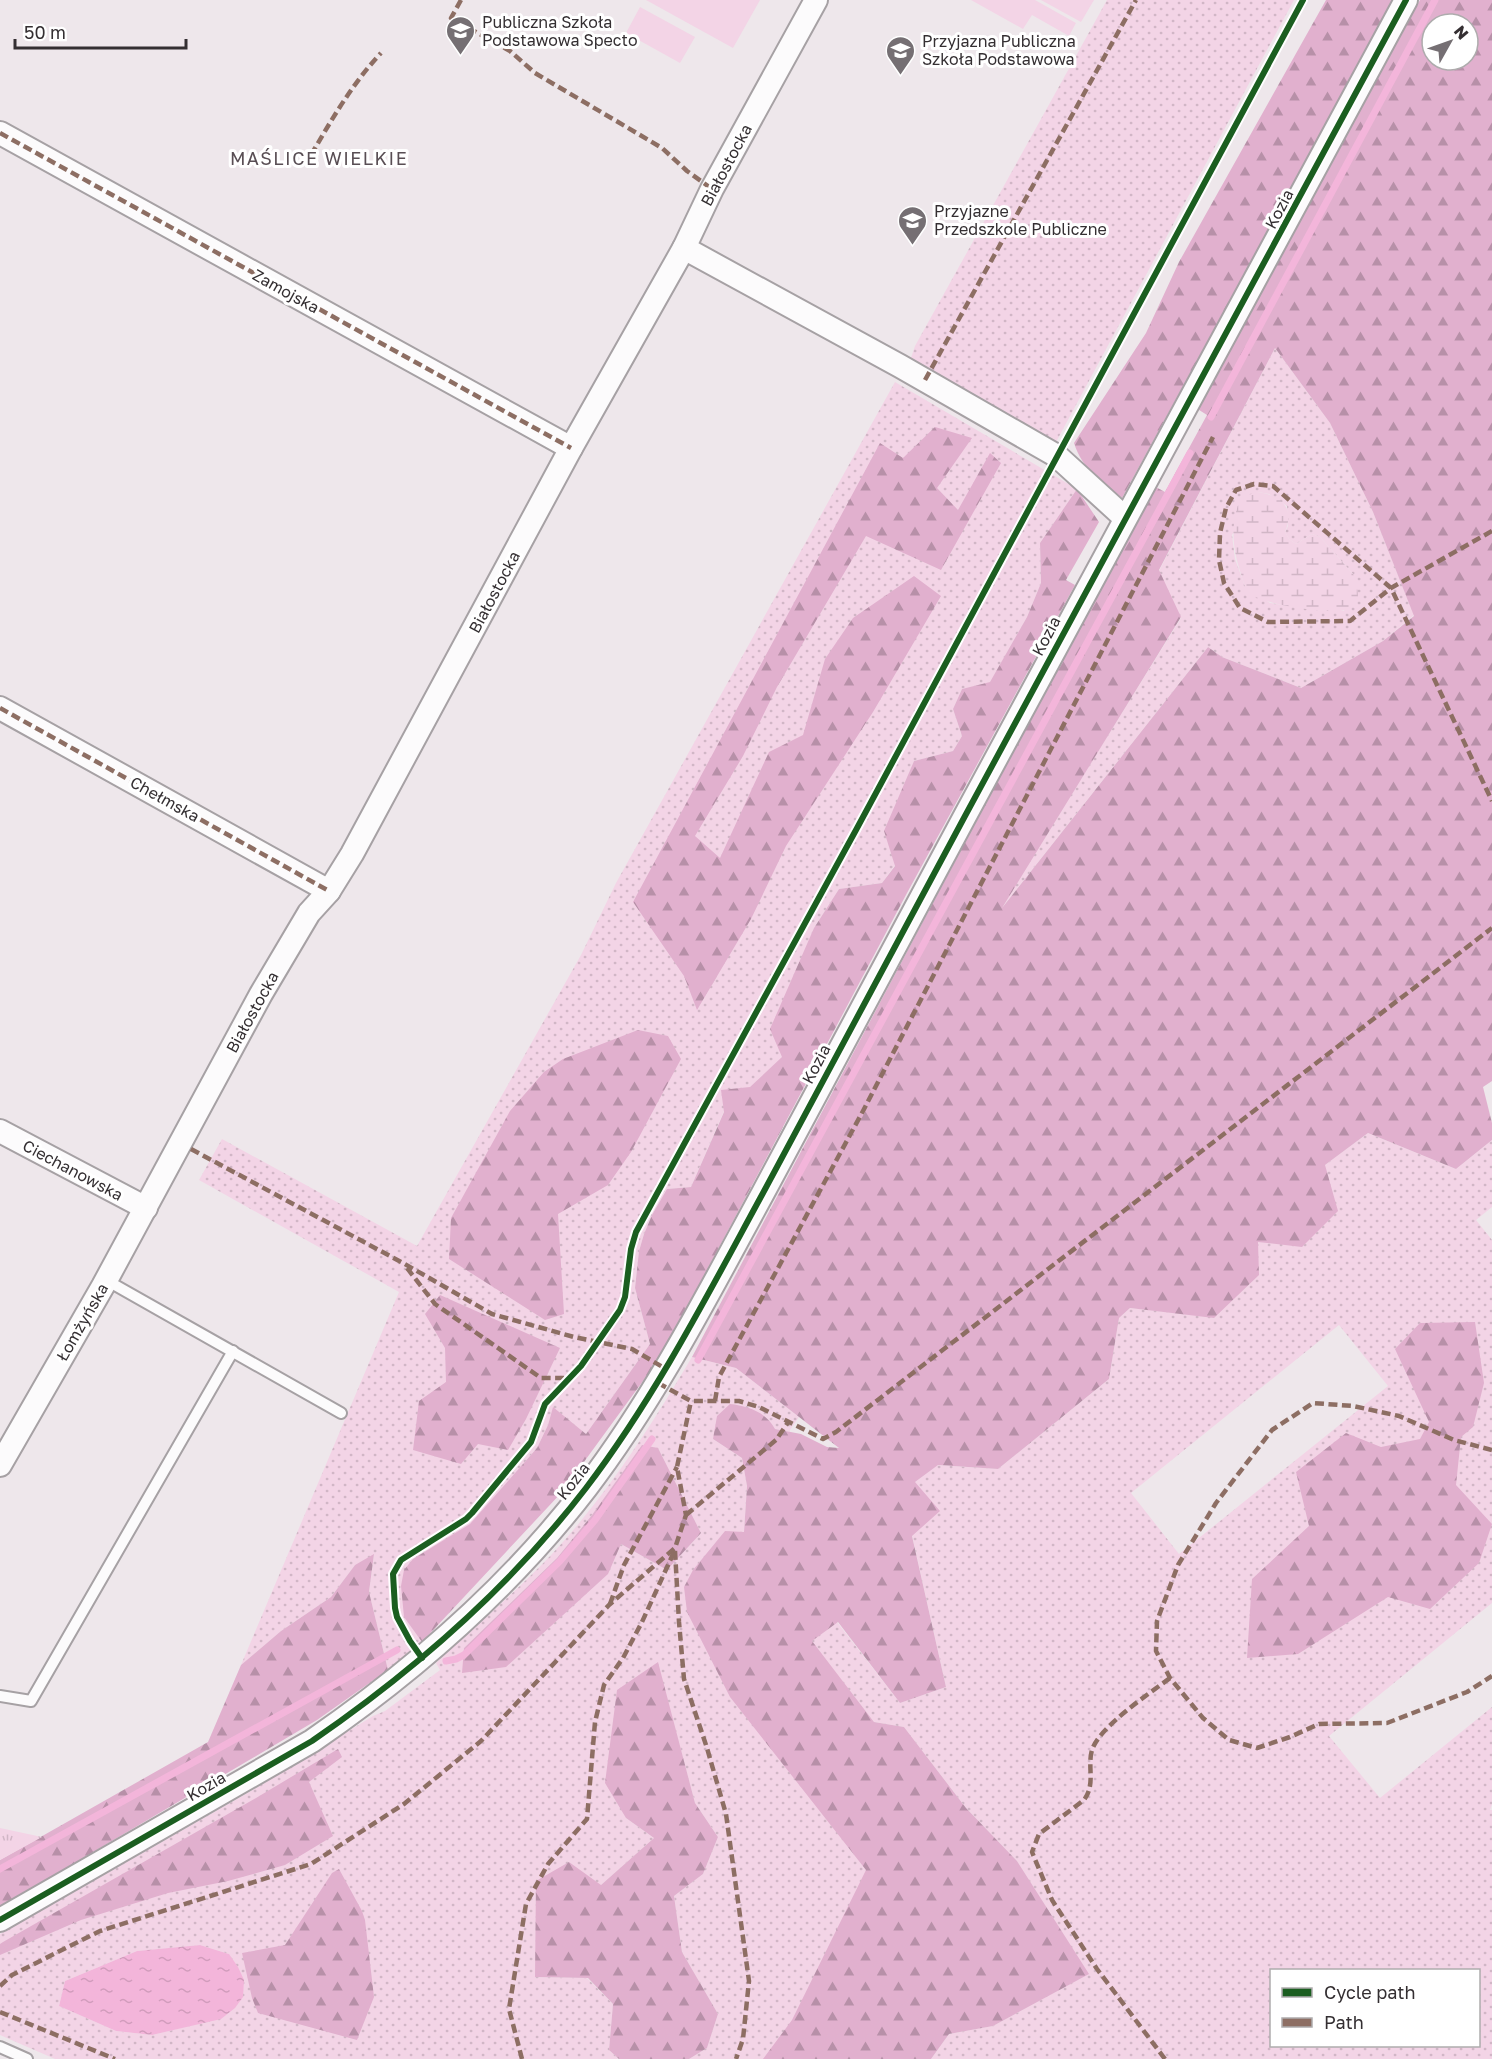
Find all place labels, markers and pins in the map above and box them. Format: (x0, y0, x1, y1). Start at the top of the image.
place label: Publiczna Szkoła Podstawowa Specto (482, 12, 638, 50)
school or university icon: Publiczna Szkoła Podstawowa Specto (445, 15, 477, 57)
place label: Przyjazna Publiczna Szkoła Podstawowa (922, 31, 1076, 69)
school or university icon: Przyjazna Publiczna Szkoła Podstawowa (885, 34, 917, 76)
place label: Przyjazne Przedszkole Publiczne (934, 201, 1107, 239)
school or university icon: Przyjazne Przedszkole Publiczne (897, 204, 929, 246)

